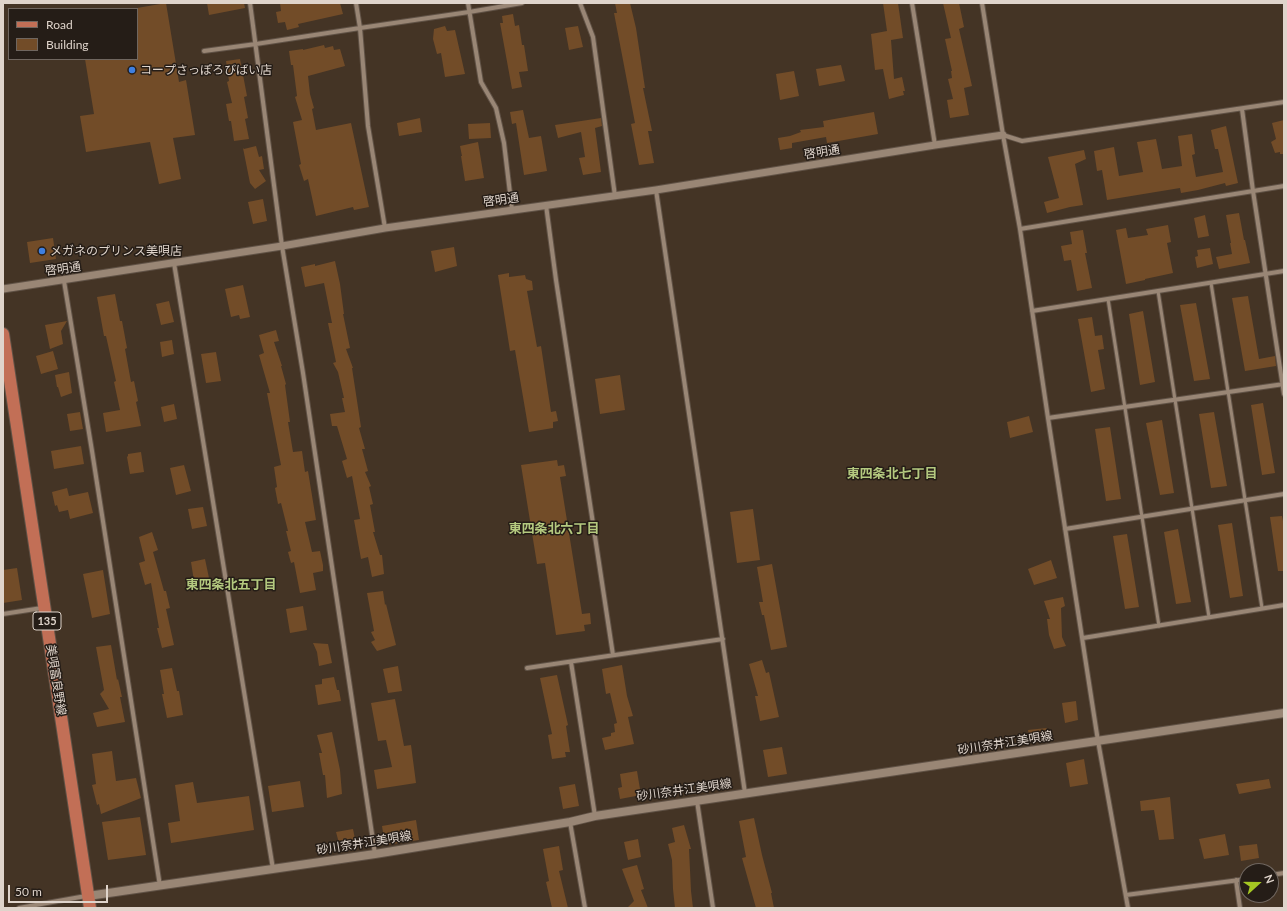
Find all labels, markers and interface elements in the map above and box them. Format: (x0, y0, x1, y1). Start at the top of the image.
legend (8, 8, 138, 60)
text: Road (46, 17, 73, 32)
text: Building (46, 37, 89, 52)
place label: コープさっぽろびばい店 (140, 63, 272, 77)
marker: コープさっぽろびばい店 (127, 65, 137, 75)
street label: 啓明通 (803, 142, 841, 162)
street label: 啓明通 (482, 190, 520, 210)
place label: メガネのプリンス美唄店 (50, 244, 182, 258)
marker: メガネのプリンス美唄店 (37, 246, 47, 256)
street label: 啓明通 (44, 259, 82, 279)
district label: 東四条北七丁目 (847, 466, 937, 482)
district label: 東四条北六丁目 (509, 521, 599, 537)
district label: 東四条北五丁目 (186, 577, 276, 593)
road number: 135 (33, 612, 61, 630)
street label: 美唄富良野線 (43, 643, 69, 717)
street label: 砂川奈井江美唄線 (956, 728, 1054, 758)
street label: 砂川奈井江美唄線 (635, 776, 733, 804)
street label: 砂川奈井江美唄線 (315, 828, 413, 858)
north arrow (1239, 863, 1279, 903)
text: N (1262, 873, 1277, 885)
scale bar (10, 877, 110, 903)
text: 50 m (15, 884, 42, 899)

